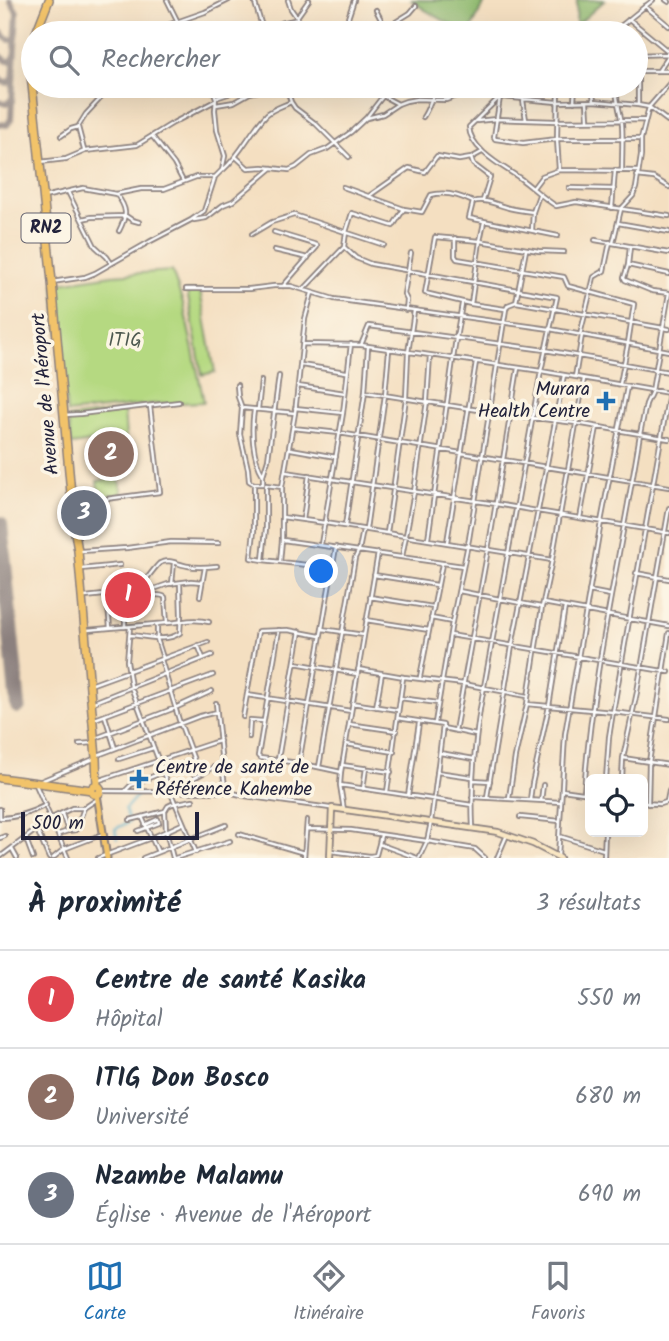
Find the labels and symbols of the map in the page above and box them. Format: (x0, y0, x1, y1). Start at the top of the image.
road number: RN2 (22, 213, 70, 242)
street label: Avenue de l'Aéroport (24, 311, 68, 476)
park label: ITIG (108, 326, 142, 356)
place label: Murara Health Centre (478, 375, 590, 427)
marker: Murara Health Centre (596, 391, 616, 411)
pin: 2 (88, 428, 134, 480)
pin: 3 (61, 487, 107, 539)
your location (304, 554, 338, 588)
pin: 1 (105, 569, 151, 621)
place label: Centre de santé de Référence Kahembe (155, 753, 312, 805)
marker: Centre de santé de Référence Kahembe (129, 769, 149, 789)
scale bar (21, 809, 200, 841)

